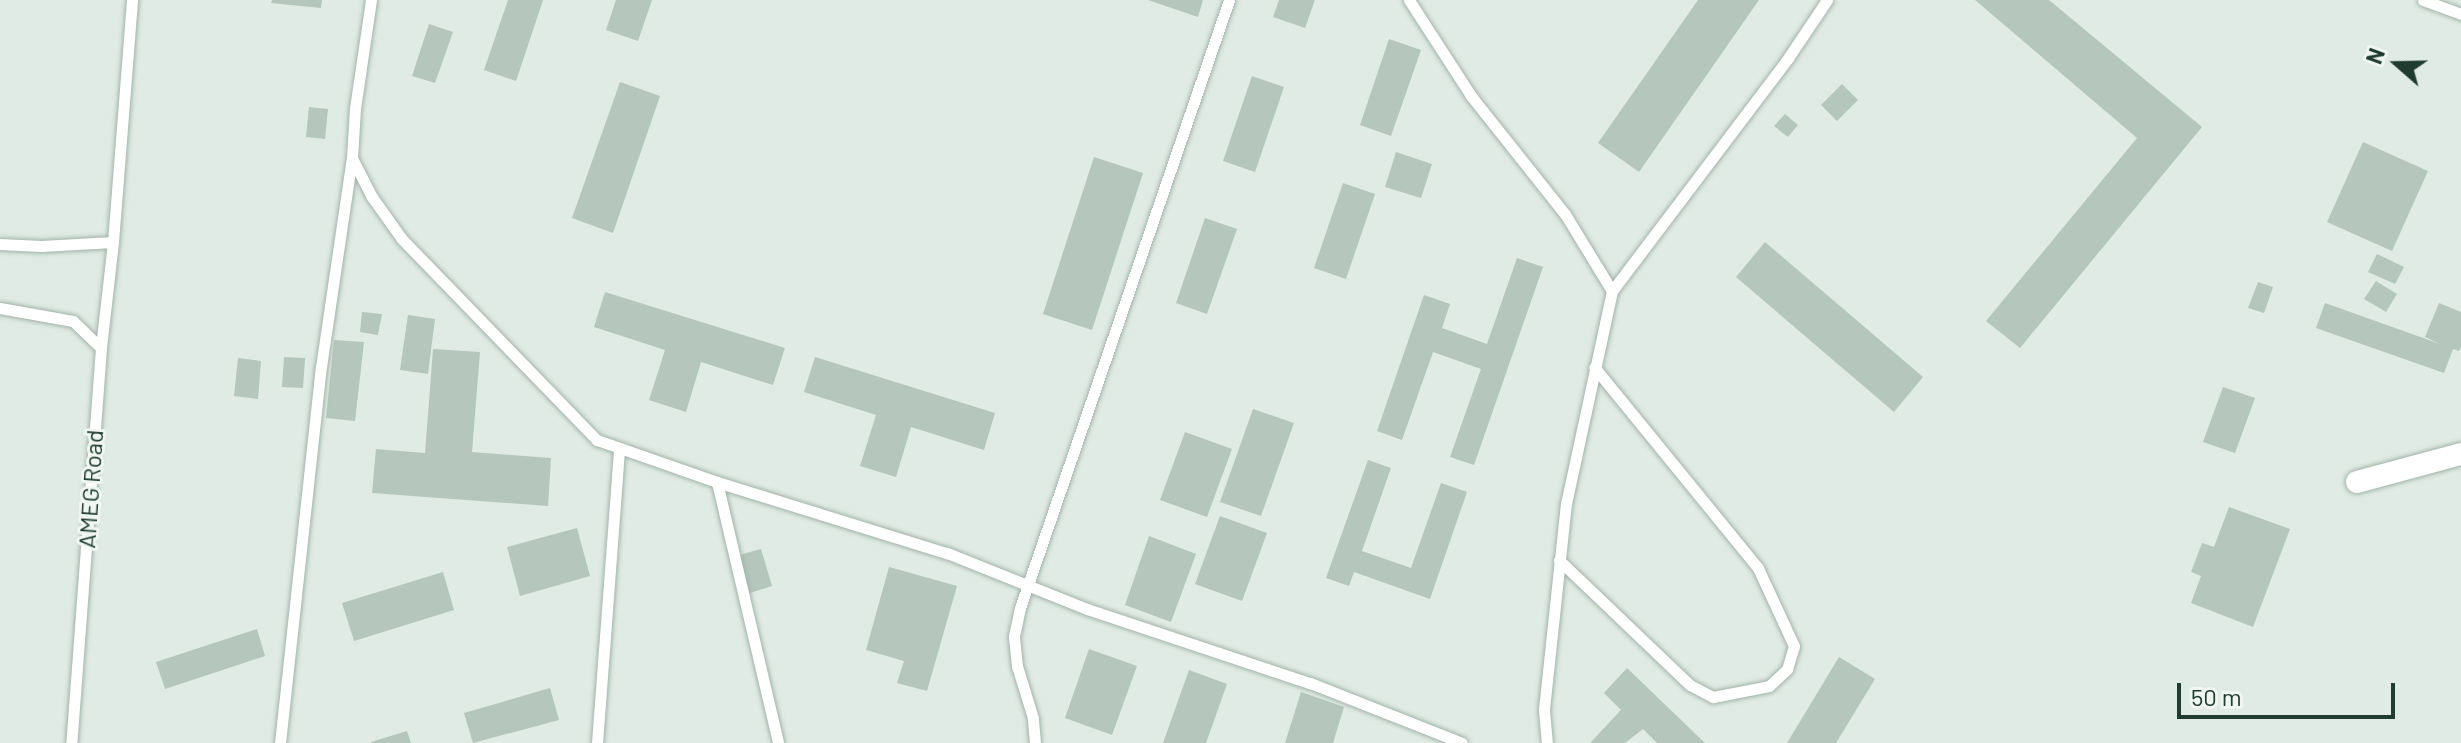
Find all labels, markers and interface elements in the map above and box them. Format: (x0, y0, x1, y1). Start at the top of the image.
north arrow (2357, 24, 2437, 104)
text: N (2360, 44, 2389, 67)
street label: AMEG Road (71, 429, 109, 549)
scale bar (2181, 667, 2399, 717)
text: 50 m (2191, 682, 2242, 711)

